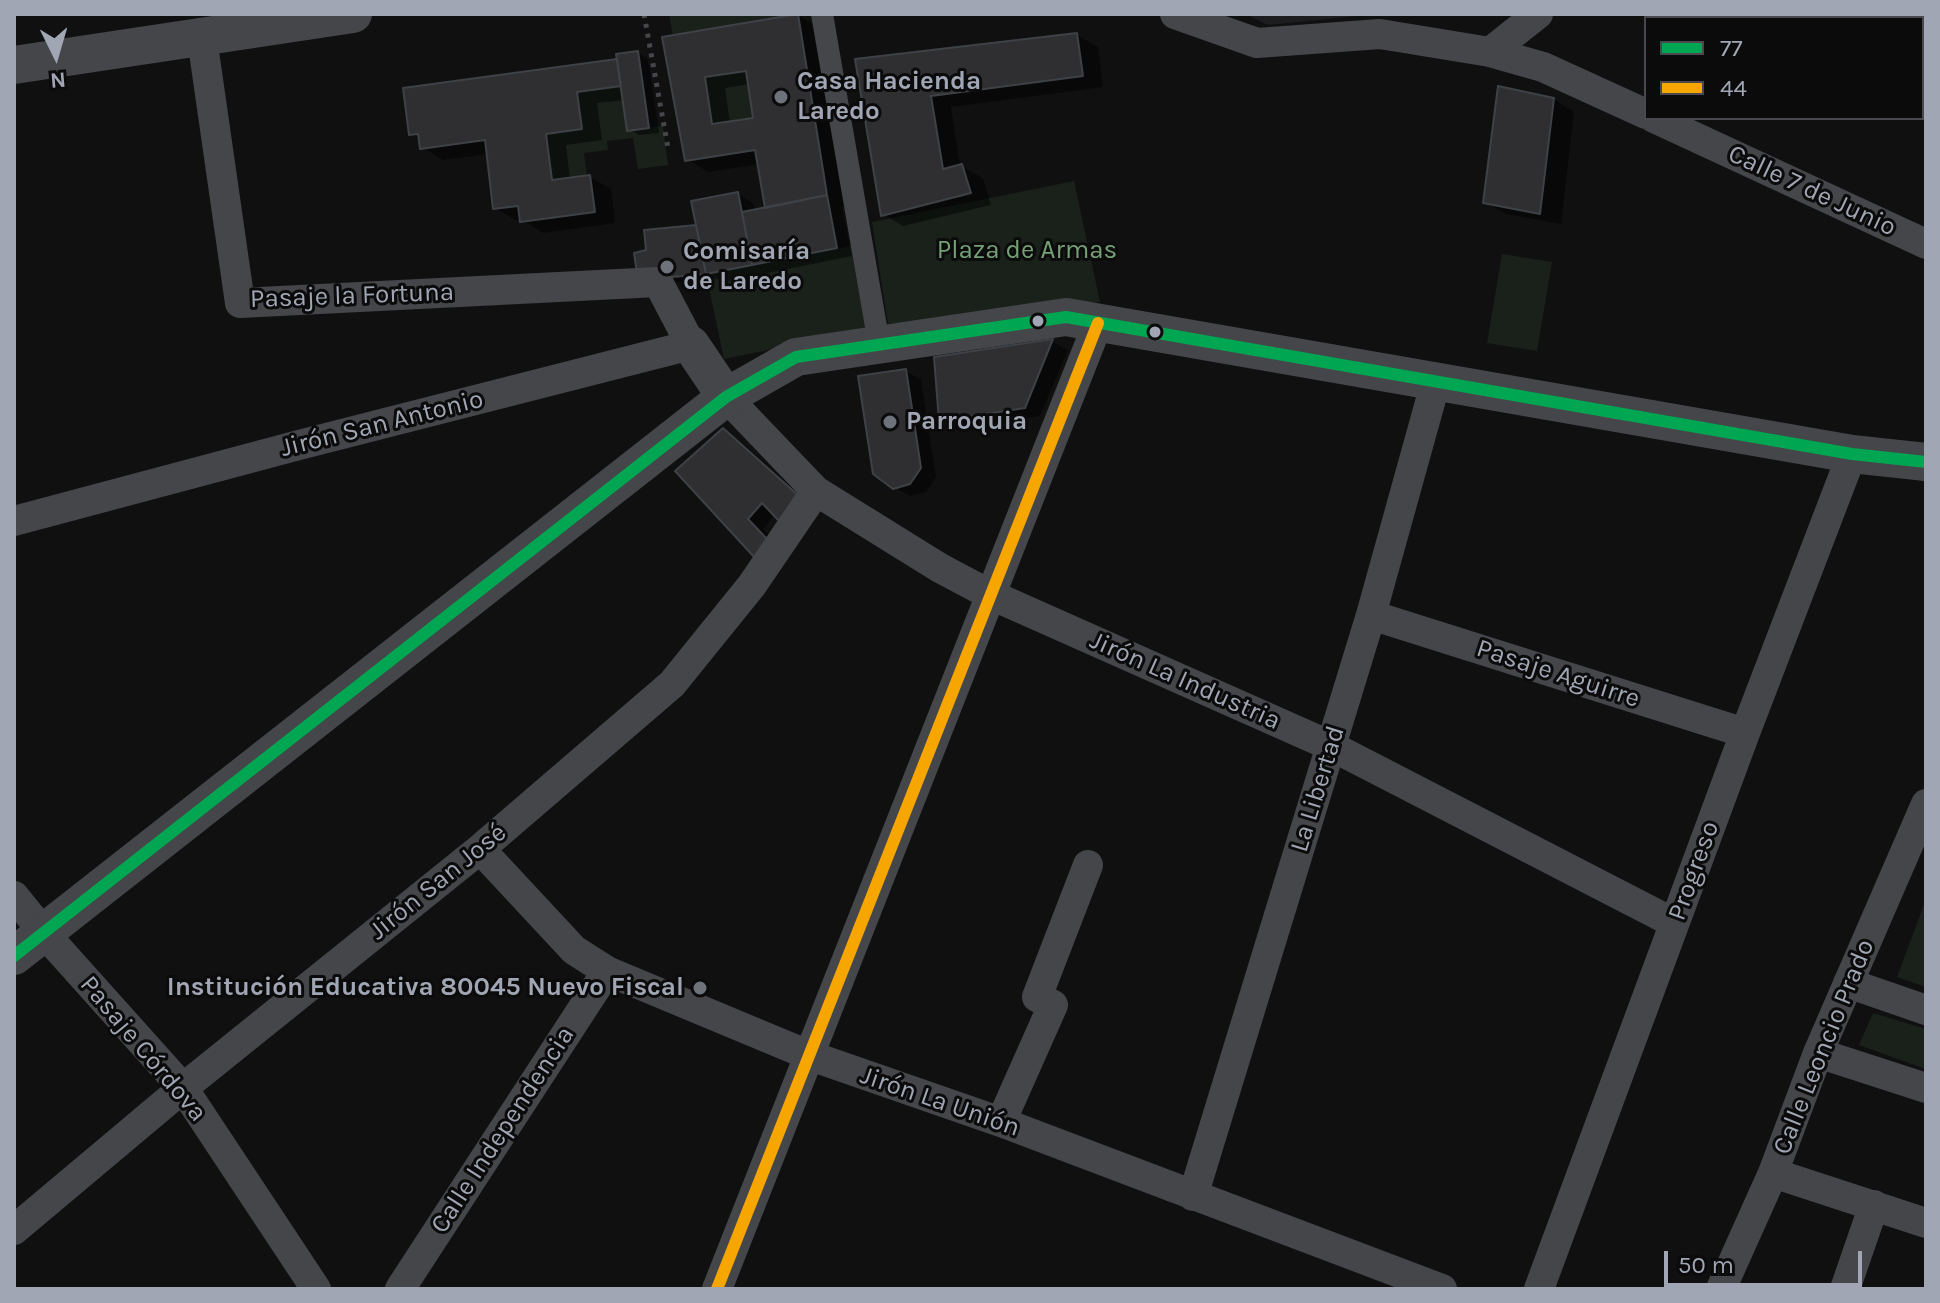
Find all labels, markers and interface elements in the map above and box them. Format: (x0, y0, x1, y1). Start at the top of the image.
north arrow (16, 16, 96, 96)
legend (1644, 16, 1924, 120)
text: 77 (1720, 34, 1743, 62)
text: N (49, 66, 67, 94)
place label: Casa Hacienda Laredo (797, 66, 981, 128)
text: 44 (1720, 74, 1747, 102)
marker: Casa Hacienda Laredo (772, 88, 790, 106)
street label: Calle 7 de Junio (1723, 139, 1901, 243)
park label: Plaza de Armas (937, 235, 1117, 267)
place label: Comisaría de Laredo (683, 236, 810, 298)
marker: Comisaría de Laredo (658, 258, 676, 276)
street label: Pasaje la Fortuna (249, 277, 455, 315)
unlabelled marker (1030, 313, 1046, 329)
unlabelled marker (1147, 324, 1163, 340)
street label: Jirón San Antonio (277, 384, 487, 464)
place label: Parroquia (906, 406, 1027, 438)
marker: Parroquia (881, 413, 899, 431)
street label: Jirón La Industria (1085, 625, 1285, 737)
street label: Pasaje Aguirre (1473, 633, 1643, 715)
street label: La Libertad (1284, 722, 1352, 856)
street label: Jirón San José (363, 817, 513, 947)
street label: Progreso (1662, 817, 1726, 925)
street label: Calle Leoncio Prado (1767, 935, 1881, 1159)
street label: Pasaje Córdova (73, 970, 213, 1128)
place label: Institución Educativa 80045 Nuevo Fiscal (167, 972, 684, 1004)
marker: Institución Educativa 80045 Nuevo Fiscal (691, 979, 709, 997)
street label: Calle Independencia (424, 1021, 582, 1239)
street label: Jirón La Unión (856, 1060, 1024, 1144)
scale bar (1668, 1235, 1866, 1285)
text: 50 m (1678, 1251, 1734, 1279)

